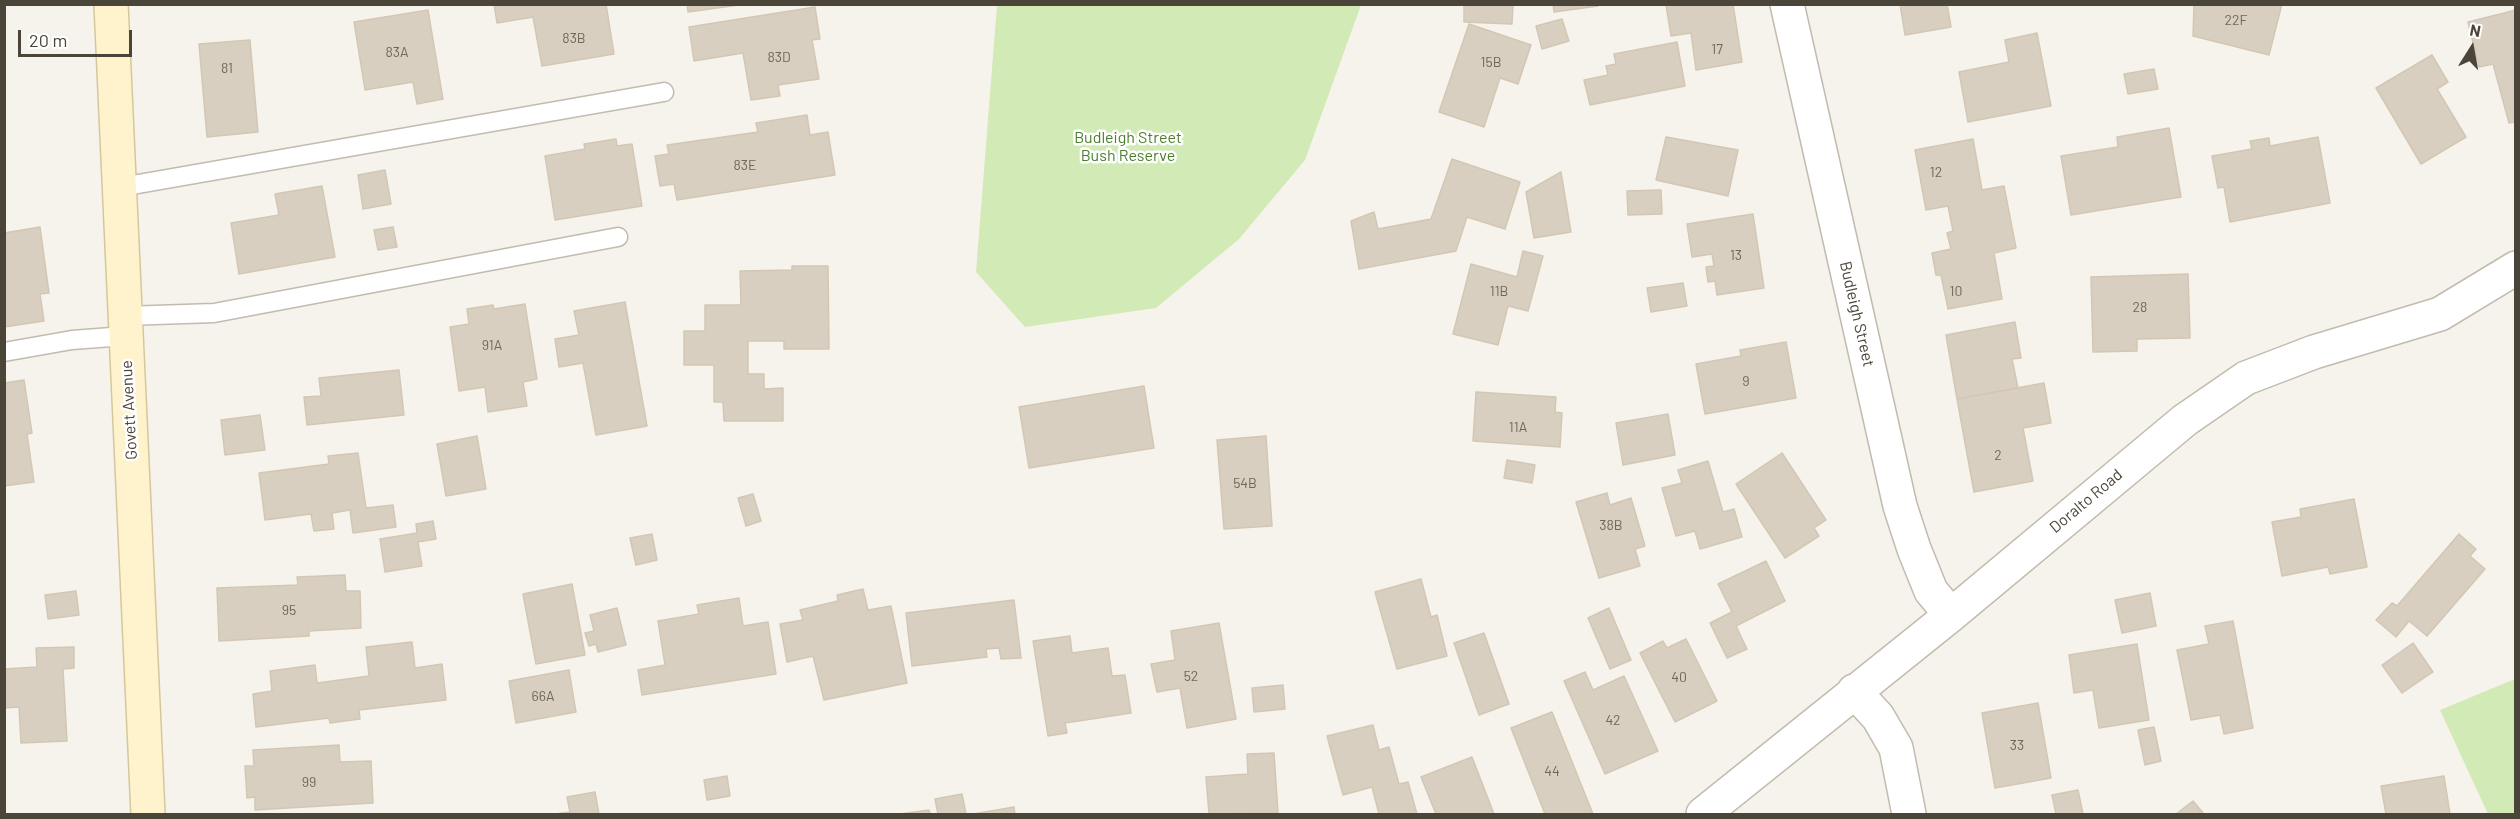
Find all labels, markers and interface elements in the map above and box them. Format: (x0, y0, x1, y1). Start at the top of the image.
house number: 22F (2225, 12, 2247, 28)
scale bar (21, 18, 135, 56)
north arrow (2442, 18, 2502, 78)
text: N (2468, 19, 2483, 40)
text: 20 m (29, 29, 67, 51)
house number: 83B (562, 30, 586, 46)
house number: 17 (1711, 41, 1723, 57)
house number: 83A (385, 44, 409, 60)
house number: 83D (767, 49, 791, 65)
house number: 15B (1481, 54, 1501, 70)
house number: 81 (221, 60, 233, 76)
park label: Budleigh Street Bush Reserve (1074, 128, 1182, 166)
house number: 83E (734, 157, 756, 173)
house number: 12 (1930, 164, 1942, 180)
house number: 13 (1730, 247, 1742, 263)
street label: Budleigh Street (1836, 259, 1878, 369)
house number: 11B (1490, 283, 1508, 299)
house number: 10 (1950, 283, 1962, 299)
house number: 28 (2133, 299, 2147, 315)
house number: 91A (482, 337, 502, 353)
street label: Govett Avenue (117, 360, 141, 460)
house number: 9 (1742, 373, 1750, 389)
house number: 11A (1509, 419, 1527, 435)
house number: 2 (1994, 447, 2002, 463)
street label: Doralto Road (2046, 465, 2126, 537)
house number: 54B (1233, 475, 1257, 491)
house number: 38B (1599, 517, 1623, 533)
house number: 95 (282, 602, 296, 618)
house number: 52 (1184, 668, 1198, 684)
house number: 40 (1671, 669, 1687, 685)
house number: 66A (532, 688, 554, 704)
house number: 42 (1605, 712, 1621, 728)
house number: 33 (2010, 737, 2024, 753)
house number: 44 (1544, 763, 1560, 779)
house number: 99 (302, 774, 316, 790)

